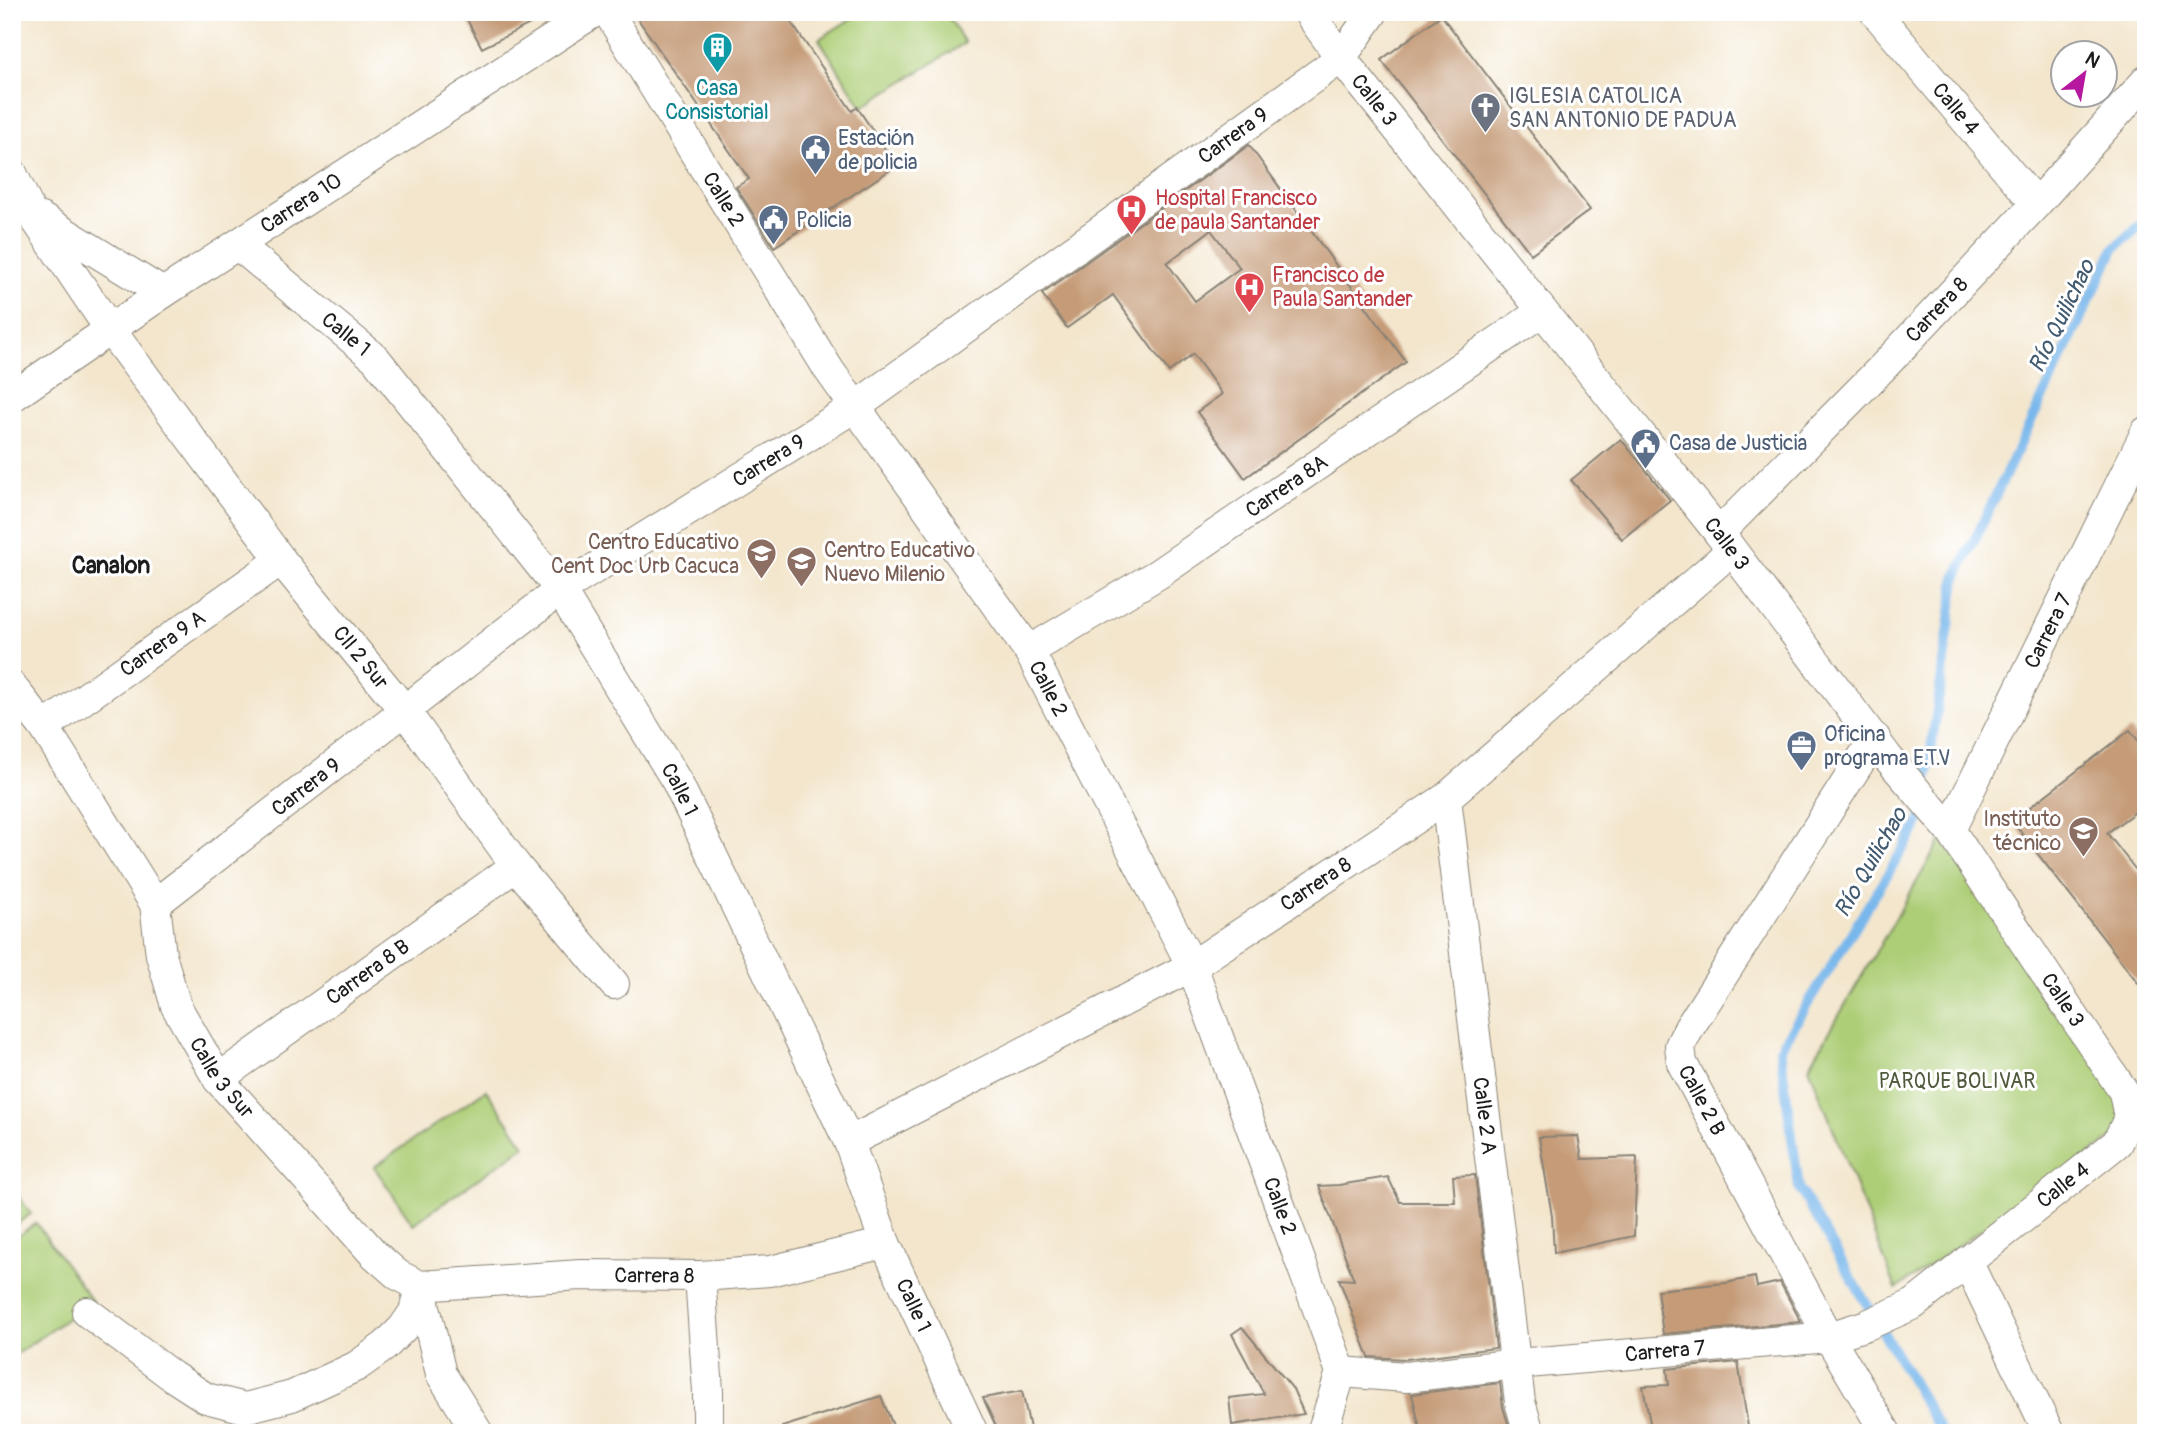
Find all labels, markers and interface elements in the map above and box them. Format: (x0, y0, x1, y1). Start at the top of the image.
building icon: Casa Consistorial (700, 31, 734, 75)
north arrow (2050, 38, 2120, 108)
text: N (2081, 47, 2104, 74)
street label: Calle 3 (1345, 68, 1403, 132)
place label: Casa Consistorial (665, 75, 769, 126)
street label: Calle 4 (1926, 77, 1985, 140)
place label: IGLESIA CATOLICA SAN ANTONIO DE PADUA (1509, 83, 1737, 134)
church icon: IGLESIA CATOLICA SAN ANTONIO DE PADUA (1469, 91, 1503, 135)
street label: Carrera 9 (1193, 102, 1274, 170)
place label: Estación de policia (838, 125, 918, 176)
public building icon: Estación de policia (798, 133, 832, 177)
street label: Carrera 10 (255, 167, 347, 240)
street label: Calle 2 (696, 167, 750, 232)
place label: Hospital Francisco de paula Santander (1155, 185, 1321, 236)
hospital icon: Hospital Francisco de paula Santander (1115, 193, 1149, 237)
public building icon: Policia (756, 203, 790, 247)
place label: Policia (796, 207, 852, 234)
water label: Río Quilichao (2022, 254, 2102, 377)
place label: Francisco de Paula Santander (1272, 262, 1413, 313)
hospital icon: Francisco de Paula Santander (1232, 270, 1266, 314)
street label: Carrera 8 (1900, 272, 1974, 348)
street label: Calle 1 (316, 306, 376, 363)
public building icon: Casa de Justicia (1629, 426, 1663, 470)
street label: Carrera 9 (728, 428, 810, 494)
place label: Casa de Justicia (1669, 430, 1807, 457)
street label: Carrera 8A (1241, 449, 1333, 524)
street label: Calle 3 (1698, 512, 1755, 576)
place label: Centro Educativo Cent Doc Urb Cacuca (551, 529, 739, 580)
school or university icon: Centro Educativo Cent Doc Urb Cacuca (745, 537, 779, 581)
place label: Centro Educativo Nuevo Milenio (824, 537, 975, 588)
school or university icon: Centro Educativo Nuevo Milenio (784, 545, 818, 589)
district label: Canalon (72, 551, 150, 580)
street label: Carrera 7 (2019, 589, 2078, 673)
street label: Carrera 9 A (115, 604, 211, 683)
street label: Cll 2 Sur (327, 620, 395, 695)
street label: Calle 2 (1022, 656, 1074, 721)
place label: Oficina programa E.T.V (1824, 721, 1951, 772)
office icon: Oficina programa E.T.V (1784, 729, 1818, 773)
street label: Carrera 9 (266, 752, 346, 823)
street label: Calle 1 (655, 758, 704, 820)
water label: Río Quilichao (1827, 801, 1914, 922)
place label: Instituto técnico (1983, 806, 2061, 857)
school or university icon: Instituto técnico (2067, 814, 2101, 858)
street label: Carrera 8 (1275, 851, 1357, 918)
street label: Carrera 8 B (321, 933, 415, 1011)
street label: Calle 3 (2035, 968, 2090, 1032)
street label: Calle 3 Sur (183, 1033, 260, 1125)
street label: Calle 2 B (1672, 1061, 1731, 1140)
park label: PARQUE BOLIVAR (1878, 1068, 2036, 1095)
street label: Calle 2 A (1466, 1076, 1503, 1156)
street label: Calle 4 (2031, 1156, 2095, 1214)
street label: Calle 2 (1257, 1174, 1303, 1239)
street label: Carrera 8 (614, 1262, 695, 1290)
street label: Calle 1 (889, 1274, 937, 1337)
street label: Carrera 7 (1624, 1335, 1706, 1368)

